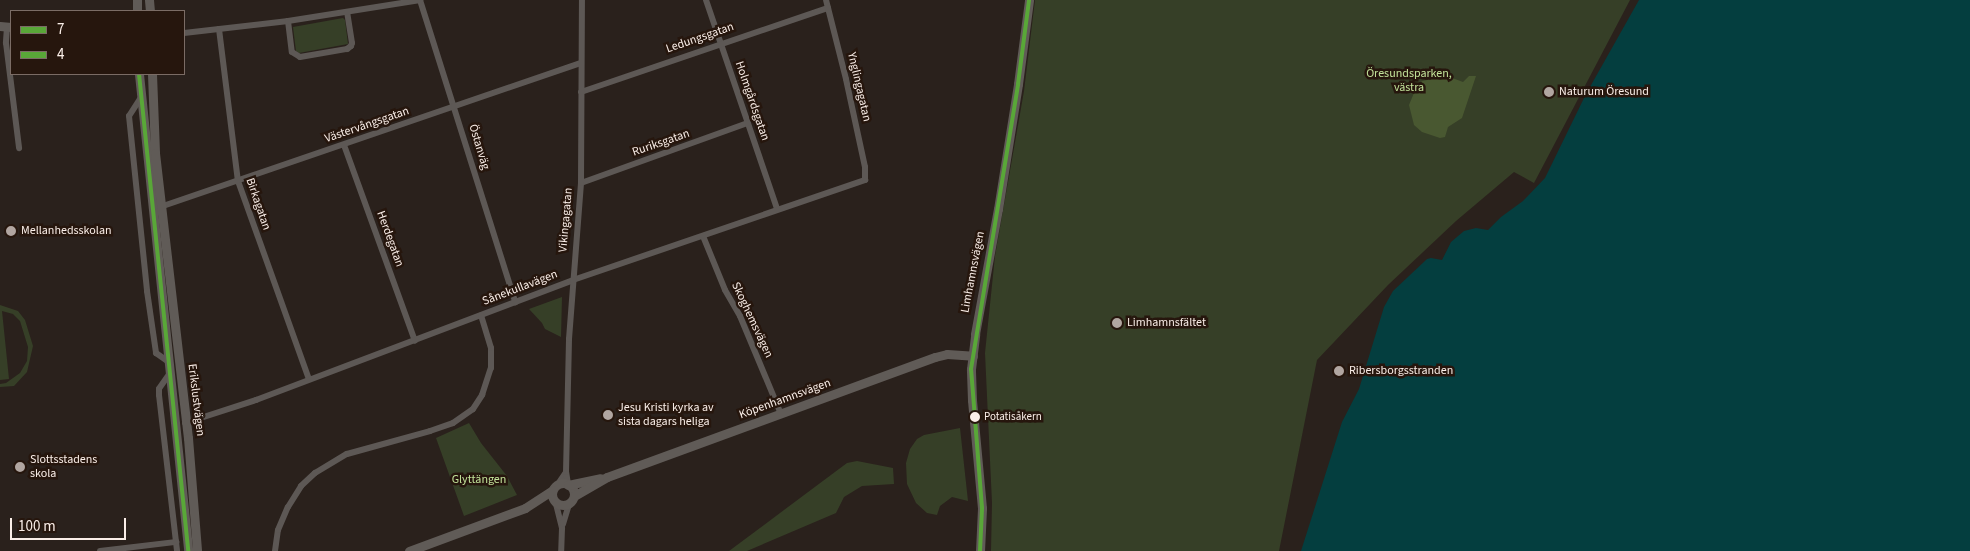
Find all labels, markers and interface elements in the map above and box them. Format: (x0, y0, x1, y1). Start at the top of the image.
legend (10, 10, 185, 75)
text: 7 (57, 19, 64, 40)
street label: Ledungsgatan (664, 20, 736, 56)
text: 4 (57, 44, 64, 65)
street label: Ynglingagatan (844, 51, 874, 123)
street label: Holmgårdsgatan (732, 59, 772, 143)
park label: Öresundsparken, västra (1366, 67, 1452, 95)
place label: Naturum Öresund (1559, 85, 1649, 99)
marker: Naturum Öresund (1543, 86, 1555, 98)
street label: Västervångsgatan (323, 104, 411, 146)
street label: Östanväg (465, 123, 493, 171)
street label: Ruriksgatan (630, 126, 692, 160)
street label: Birkagatan (242, 176, 274, 232)
street label: Vikingagatan (556, 187, 576, 253)
street label: Herdegatan (373, 209, 407, 269)
place label: Mellanhedsskolan (21, 224, 112, 238)
marker: Mellanhedsskolan (5, 225, 17, 237)
street label: Limhamnsvägen (958, 230, 988, 314)
street label: Sånekullavägen (480, 267, 560, 309)
street label: Skoghemsvägen (728, 280, 776, 360)
place label: Limhamnsfältet (1127, 316, 1206, 330)
marker: Limhamnsfältet (1111, 317, 1123, 329)
street label: Erikslustvägen (184, 363, 208, 437)
place label: Ribersborgsstranden (1349, 364, 1453, 378)
marker: Ribersborgsstranden (1333, 365, 1345, 377)
street label: Köpenhamnsvägen (737, 376, 833, 422)
place label: Jesu Kristi kyrka av sista dagars heliga (618, 401, 714, 429)
marker: Jesu Kristi kyrka av sista dagars heliga (602, 409, 614, 421)
place label: Potatisåkern (984, 410, 1042, 424)
marker: Potatisåkern (970, 412, 980, 422)
place label: Slottsstadens skola (30, 453, 97, 481)
marker: Slottsstadens skola (14, 461, 26, 473)
park label: Glyttängen (452, 473, 506, 487)
scale bar (12, 508, 129, 540)
text: 100 m (18, 516, 56, 537)

